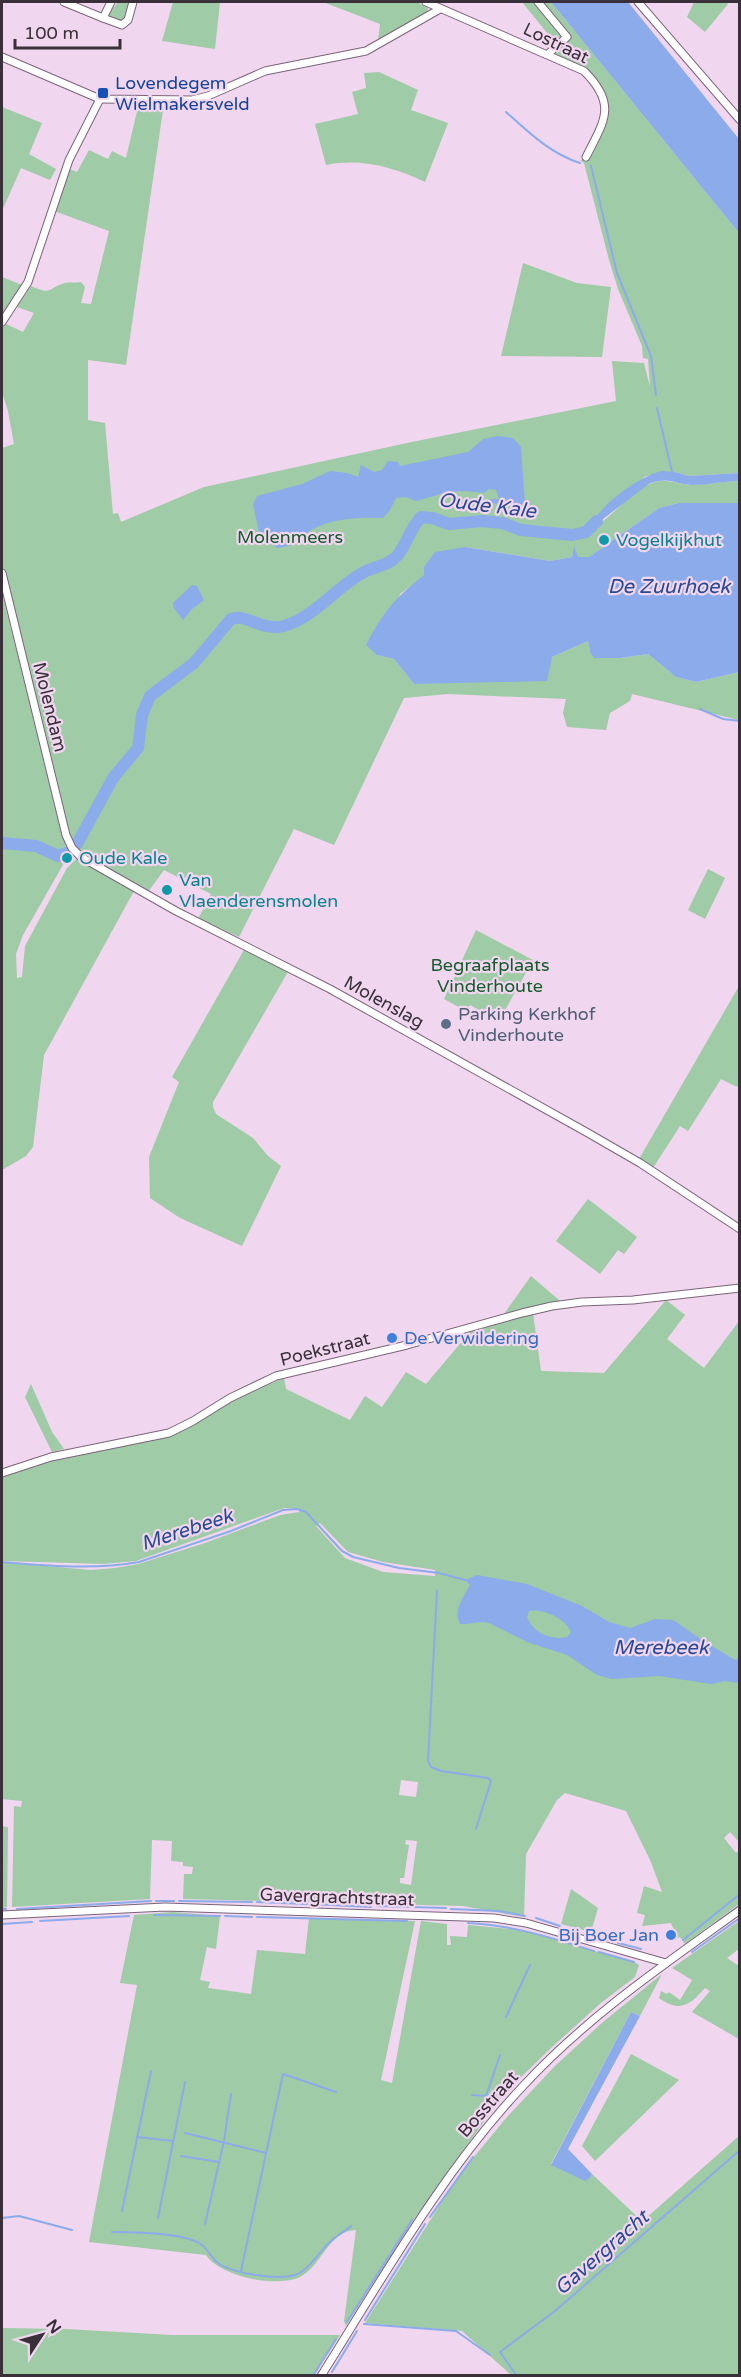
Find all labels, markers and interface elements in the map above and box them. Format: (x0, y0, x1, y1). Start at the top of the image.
scale bar (15, 12, 120, 50)
street label: Lostraat (519, 18, 593, 68)
text: 100 m (24, 22, 79, 44)
place label: Lovendegem Wielmakersveld (115, 72, 250, 115)
marker: Lovendegem Wielmakersveld (96, 86, 110, 100)
water label: Oude Kale (437, 488, 539, 524)
park label: Molenmeers (237, 526, 343, 548)
place label: Vogelkijkhut (616, 529, 722, 551)
marker: Vogelkijkhut (597, 533, 611, 547)
water label: De Zuurhoek (608, 575, 732, 599)
street label: Molendam (28, 660, 72, 754)
place label: Oude Kale (79, 847, 168, 869)
marker: Oude Kale (60, 851, 74, 865)
place label: Van Vlaenderensmolen (179, 869, 338, 912)
marker: Van Vlaenderensmolen (160, 883, 174, 897)
park label: Begraafplaats Vinderhoute (430, 954, 550, 997)
street label: Molenslag (340, 971, 428, 1033)
place label: Parking Kerkhof Vinderhoute (458, 1003, 596, 1046)
marker: Parking Kerkhof Vinderhoute (439, 1017, 453, 1031)
street label: Poekstraat (278, 1327, 372, 1371)
place label: De Verwildering (404, 1327, 539, 1349)
marker: De Verwildering (385, 1331, 399, 1345)
water label: Merebeek (138, 1503, 238, 1556)
water label: Merebeek (613, 1636, 711, 1660)
street label: Gavergrachtstraat (259, 1883, 415, 1911)
place label: Bij Boer Jan (558, 1924, 659, 1946)
marker: Bij Boer Jan (664, 1928, 678, 1942)
street label: Bosstraat (453, 2066, 523, 2142)
water label: Gavergracht (550, 2204, 656, 2300)
north arrow (12, 2305, 72, 2365)
text: N (41, 2316, 65, 2338)

